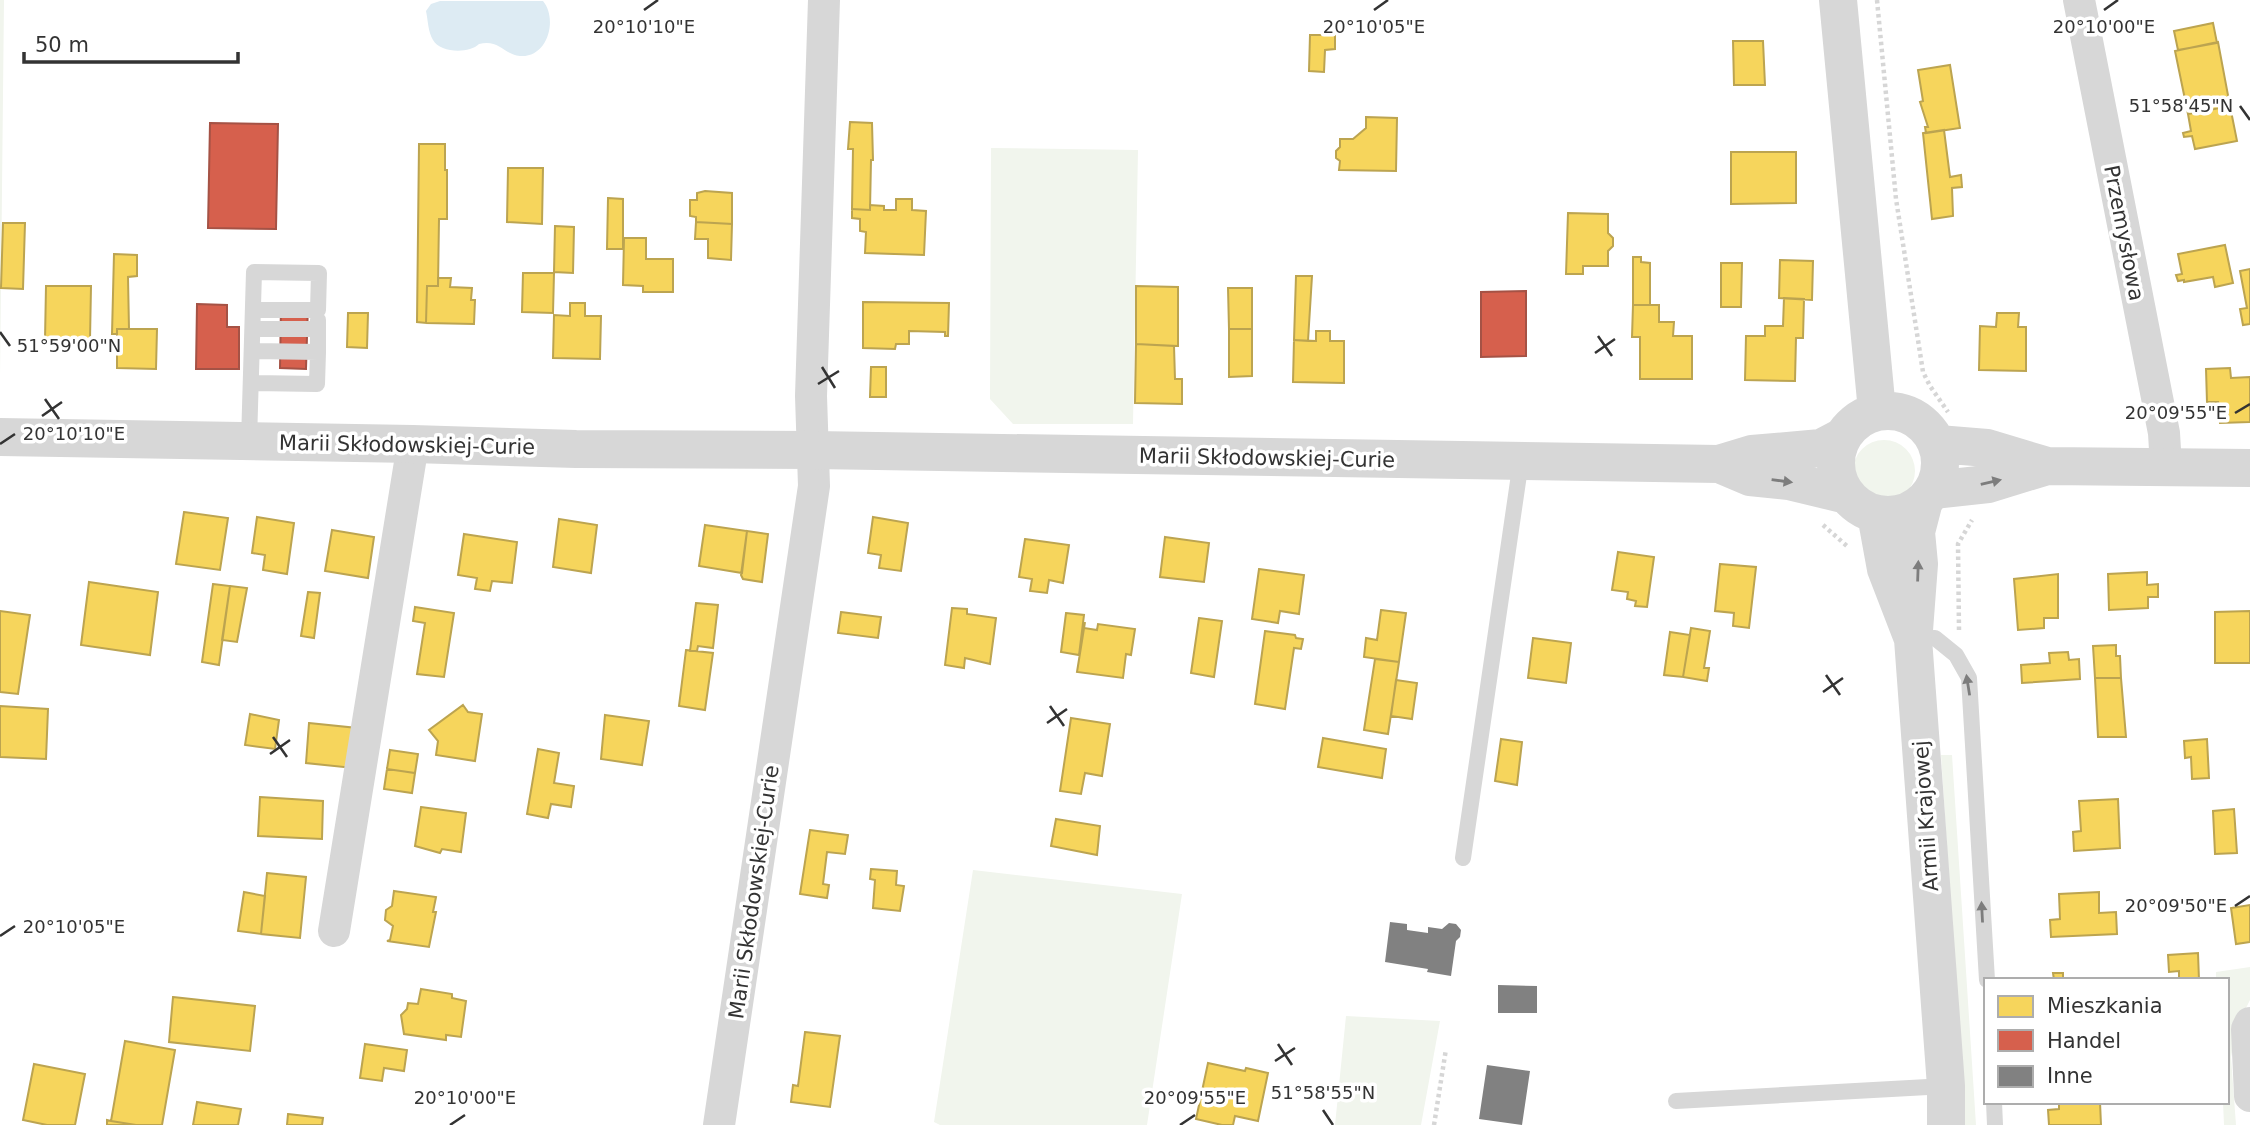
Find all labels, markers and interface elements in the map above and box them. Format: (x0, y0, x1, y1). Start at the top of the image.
text: 20°10'10"E (593, 16, 695, 37)
text: 20°10'05"E (1323, 16, 1425, 37)
text: 20°10'00"E (2053, 16, 2155, 37)
scale bar (24, 21, 238, 65)
text: 50 m (35, 33, 89, 57)
text: 51°58'45"N (2129, 95, 2233, 116)
street label: Przemysłowa (2099, 163, 2149, 303)
text: 51°59'00"N (17, 335, 121, 356)
text: 20°09'55"E (2125, 402, 2227, 423)
text: 20°10'10"E (23, 423, 125, 444)
street label: Marii Skłodowskiej-Curie (279, 431, 535, 459)
street label: Marii Skłodowskiej-Curie (1139, 444, 1395, 472)
one-way arrow (1771, 475, 1793, 486)
one-way arrow (1980, 476, 2002, 487)
one-way arrow (1913, 559, 1924, 581)
one-way arrow (1962, 674, 1973, 696)
street label: Armii Krajowej (1909, 740, 1943, 892)
street label: Marii Skłodowskiej-Curie (724, 763, 784, 1021)
text: 20°09'50"E (2125, 895, 2227, 916)
one-way arrow (1977, 900, 1988, 922)
text: 20°10'05"E (23, 916, 125, 937)
legend (1984, 978, 2229, 1104)
text: Mieszkania (2047, 994, 2163, 1018)
text: Handel (2047, 1029, 2121, 1053)
text: Inne (2047, 1064, 2093, 1088)
text: 51°58'55"N (1271, 1082, 1375, 1103)
text: 20°10'00"E (414, 1087, 516, 1108)
text: 20°09'55"E (1144, 1087, 1246, 1108)

